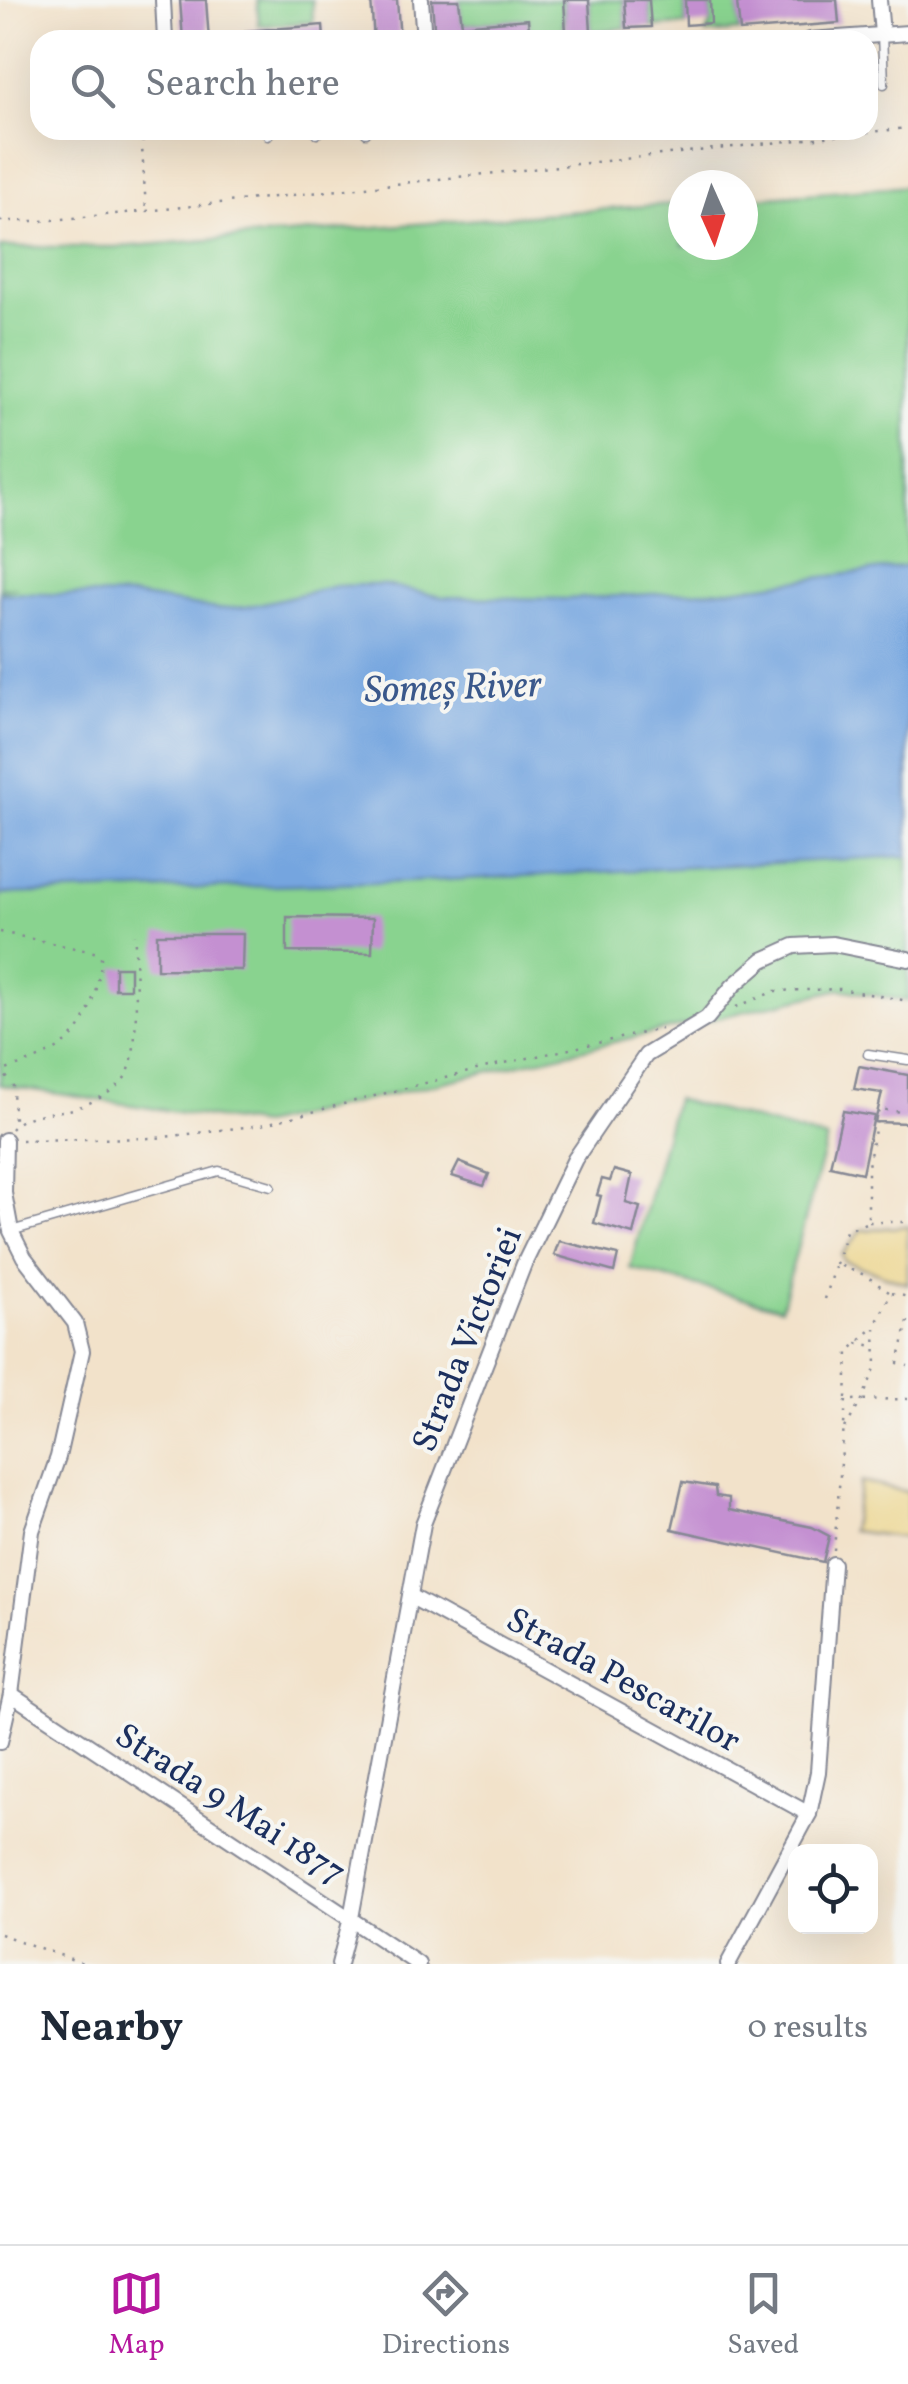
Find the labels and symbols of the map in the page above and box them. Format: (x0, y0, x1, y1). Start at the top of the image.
north arrow (668, 170, 758, 260)
water label: Someș River (364, 660, 543, 719)
street label: Strada Victoriei (402, 1221, 536, 1460)
street label: Strada Pescarilor (497, 1597, 748, 1766)
street label: Strada 9 Mai 1877 (105, 1713, 354, 1898)

